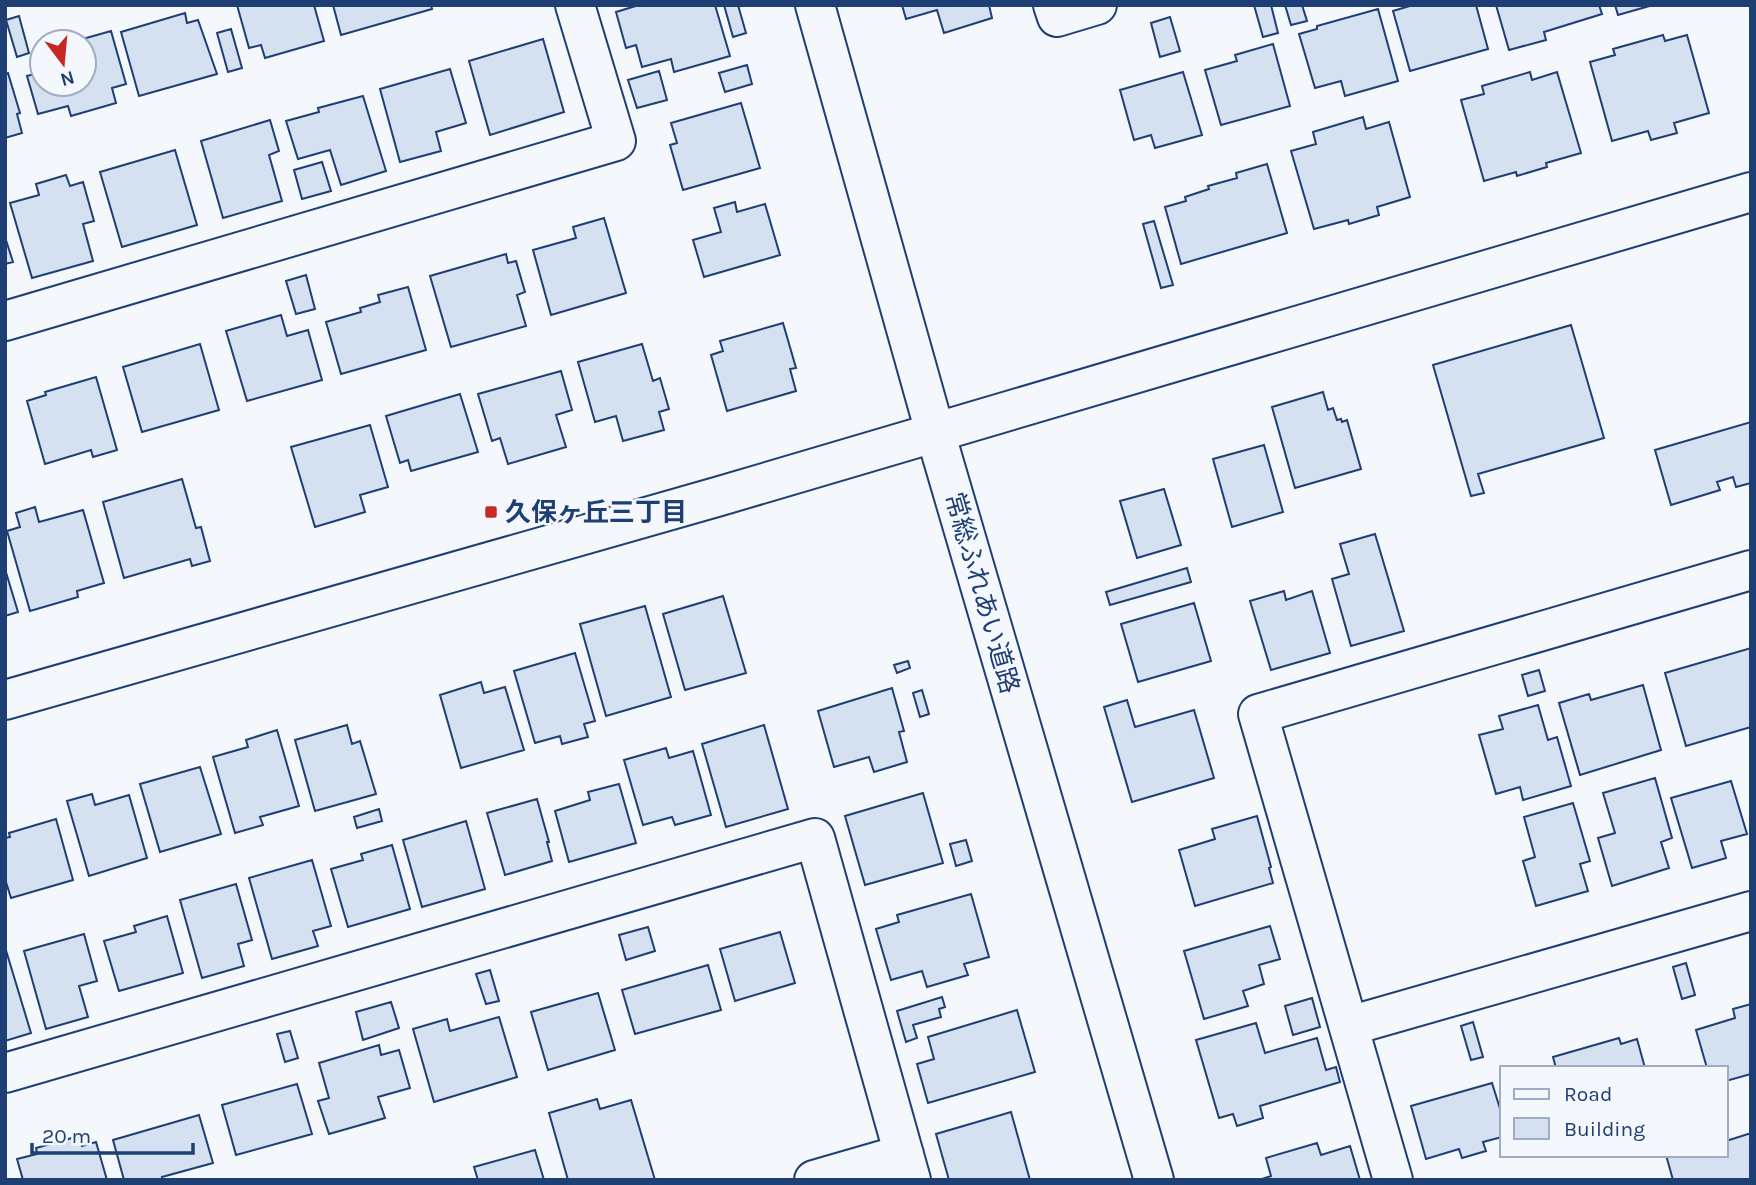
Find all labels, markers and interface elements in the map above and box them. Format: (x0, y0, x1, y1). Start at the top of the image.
north arrow (28, 28, 98, 98)
text: N (58, 66, 77, 91)
street label: 常総ふれあい道路 (938, 489, 1026, 697)
place label: 久保ヶ丘三丁目 (505, 497, 687, 528)
marker: 久保ヶ丘三丁目 (483, 504, 499, 520)
legend (1500, 1066, 1728, 1157)
text: Road (1564, 1082, 1612, 1106)
scale bar (32, 1112, 192, 1156)
text: Building (1564, 1117, 1645, 1141)
text: 20 m (42, 1124, 91, 1148)

